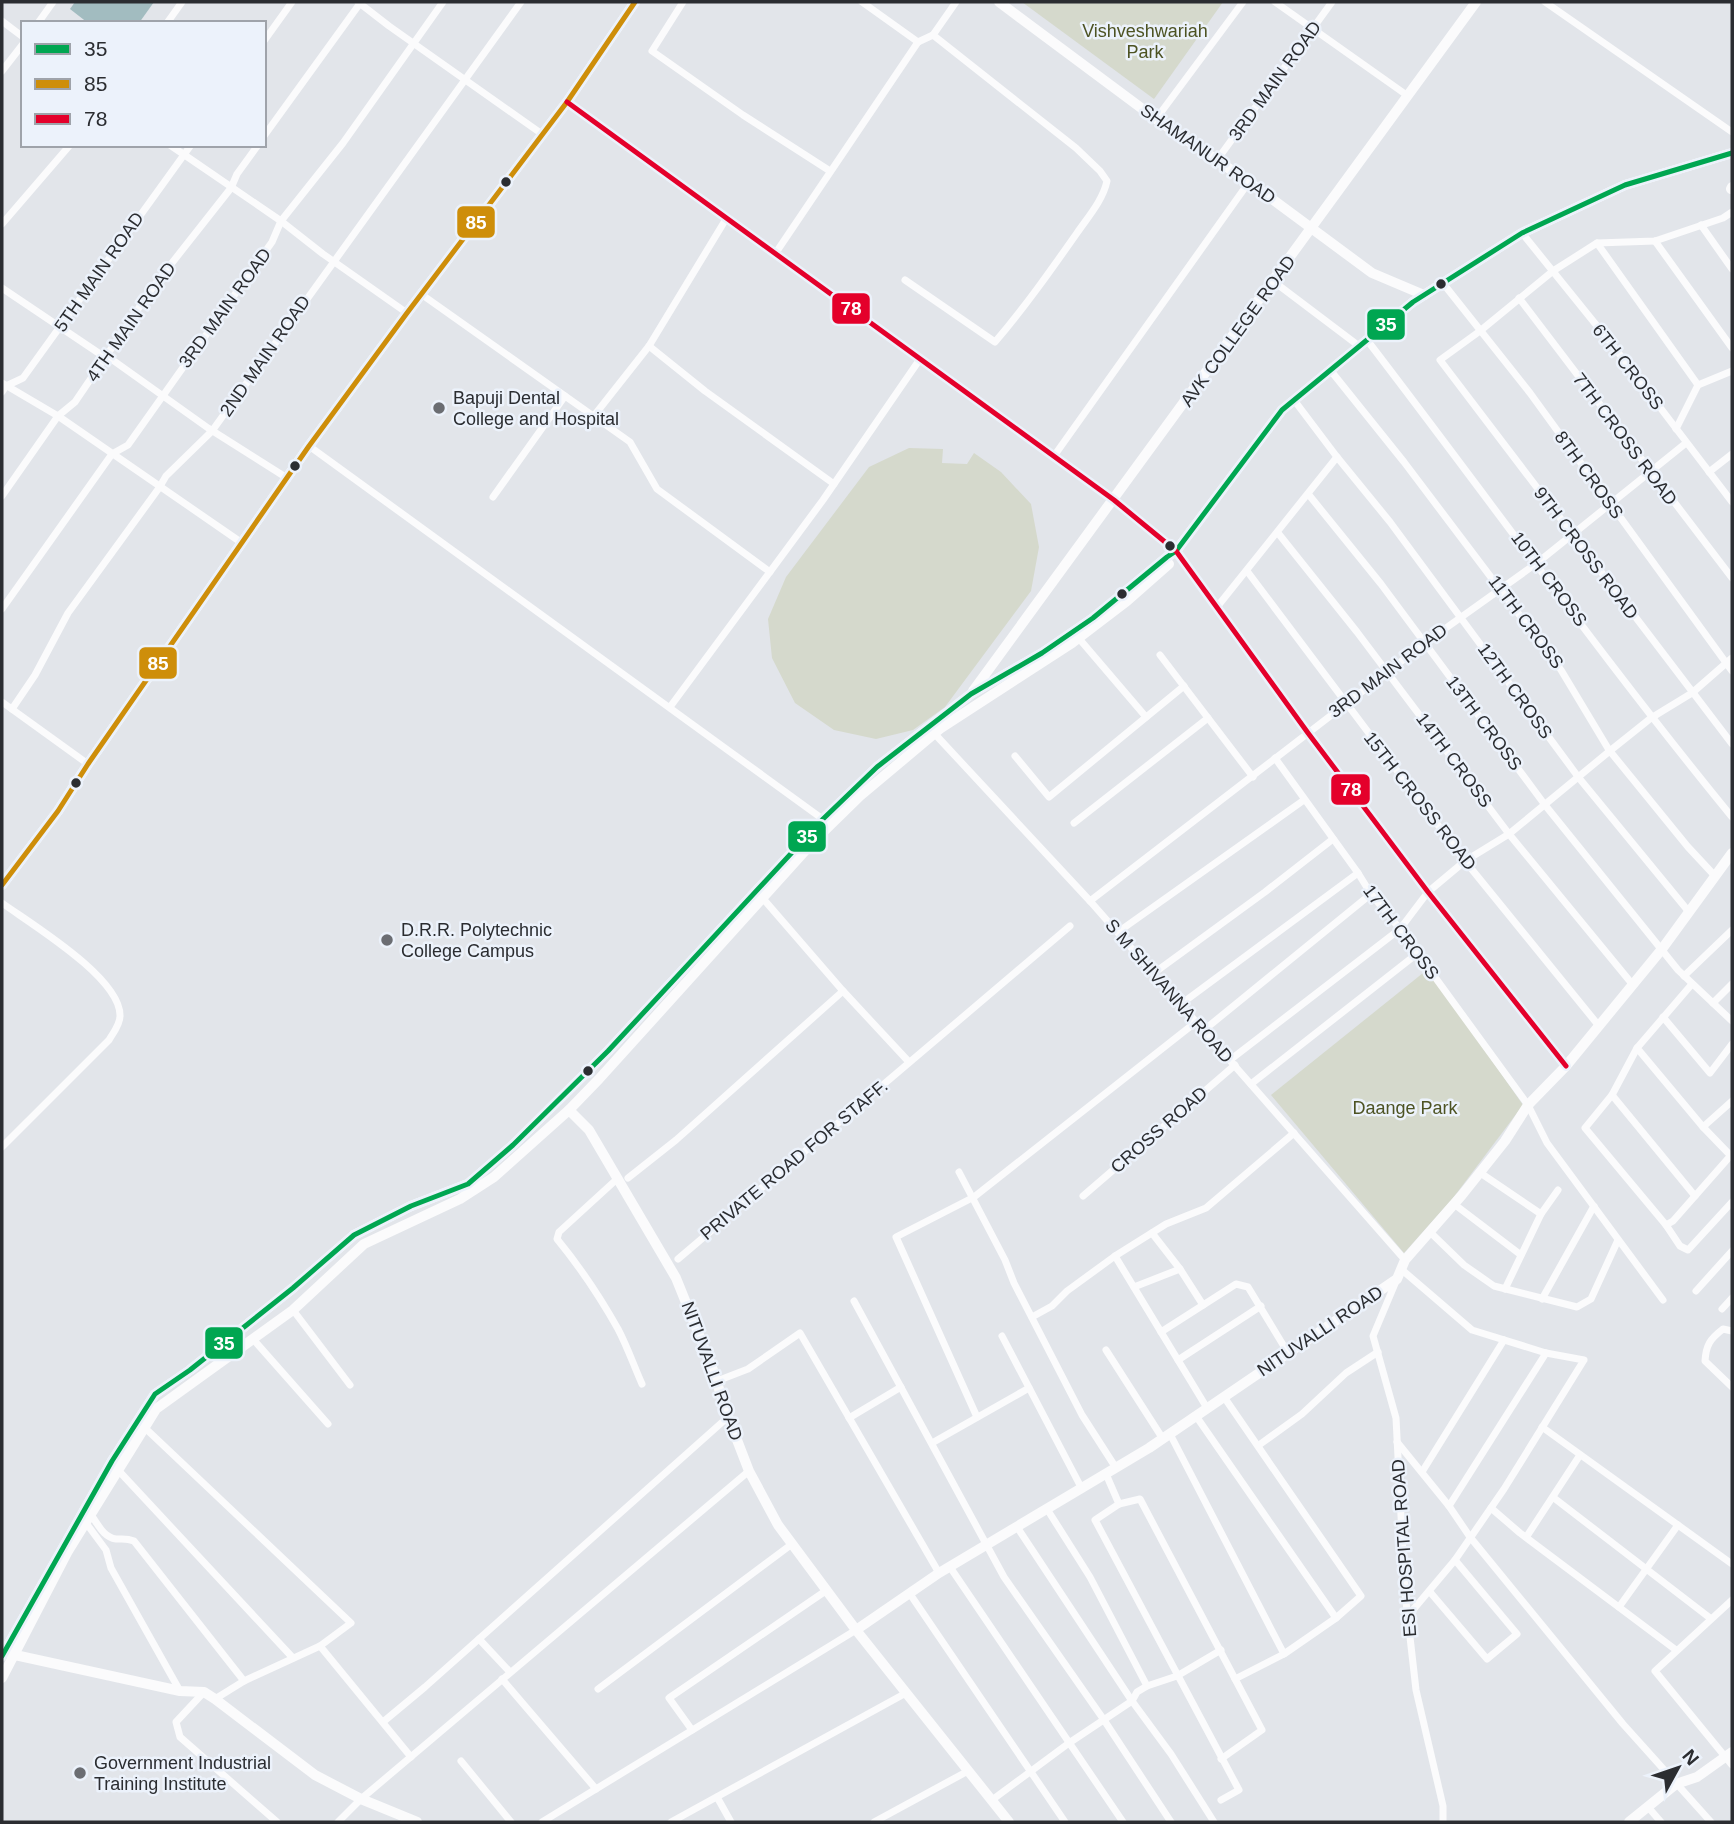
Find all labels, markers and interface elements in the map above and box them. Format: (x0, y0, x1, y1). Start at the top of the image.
street label: 3RD MAIN ROAD (1225, 17, 1325, 145)
legend (21, 21, 266, 147)
park label: Vishveshwariah Park (1082, 21, 1208, 62)
text: 35 (84, 37, 107, 60)
text: 85 (84, 72, 107, 95)
street label: SHAMANUR ROAD (1137, 100, 1279, 208)
text: 78 (84, 107, 107, 130)
unlabelled marker (499, 175, 513, 189)
line badge: 85 (456, 205, 496, 239)
street label: 5TH MAIN ROAD (50, 209, 148, 335)
text: 85 (465, 212, 487, 233)
street label: 3RD MAIN ROAD (175, 244, 275, 372)
street label: AVK COLLEGE ROAD (1176, 252, 1300, 410)
street label: 4TH MAIN ROAD (82, 259, 180, 385)
unlabelled marker (1434, 277, 1448, 291)
street label: 2ND MAIN ROAD (216, 292, 314, 420)
line badge: 78 (831, 292, 871, 325)
text: 78 (840, 298, 862, 319)
line badge: 35 (1366, 308, 1406, 341)
text: 35 (1375, 314, 1397, 335)
street label: 6TH CROSS (1588, 320, 1668, 414)
street label: 7TH CROSS ROAD (1569, 369, 1681, 509)
place label: Bapuji Dental College and Hospital (453, 388, 619, 429)
marker: Bapuji Dental College and Hospital (431, 400, 447, 416)
street label: 8TH CROSS (1551, 427, 1627, 523)
unlabelled marker (288, 459, 302, 473)
street label: 9TH CROSS ROAD (1530, 483, 1642, 623)
street label: 10TH CROSS (1507, 528, 1591, 630)
unlabelled marker (1163, 539, 1177, 553)
street label: 11TH CROSS (1484, 571, 1568, 673)
unlabelled marker (1115, 587, 1129, 601)
street label: 3RD MAIN ROAD (1325, 620, 1451, 722)
street label: 12TH CROSS (1474, 639, 1556, 743)
line badge: 85 (138, 646, 178, 680)
text: 85 (147, 653, 169, 674)
street label: 13TH CROSS (1442, 672, 1526, 774)
street label: 14TH CROSS (1412, 709, 1496, 811)
street label: 15TH CROSS ROAD (1360, 728, 1480, 874)
line badge: 78 (1330, 773, 1371, 806)
unlabelled marker (69, 776, 83, 790)
text: 78 (1340, 779, 1362, 800)
line badge: 35 (787, 820, 827, 853)
text: 35 (796, 826, 818, 847)
street label: 17TH CROSS (1359, 881, 1443, 983)
street label: S M SHIVANNA ROAD (1101, 915, 1237, 1067)
place label: D.R.R. Polytechnic College Campus (401, 920, 552, 961)
marker: D.R.R. Polytechnic College Campus (379, 932, 395, 948)
unlabelled marker (581, 1064, 595, 1078)
street label: PRIVATE ROAD FOR STAFF. (696, 1076, 892, 1244)
street label: CROSS ROAD (1107, 1083, 1211, 1177)
park label: Daange Park (1352, 1098, 1459, 1118)
street label: NITUVALLI ROAD (1254, 1282, 1386, 1380)
street label: NITUVALLI ROAD (678, 1299, 746, 1443)
line badge: 35 (204, 1326, 244, 1360)
text: 35 (213, 1333, 235, 1354)
street label: ESI HOSPITAL ROAD (1388, 1458, 1420, 1638)
north arrow (1643, 1733, 1713, 1803)
text: N (1678, 1745, 1703, 1769)
place label: Government Industrial Training Institute (94, 1753, 271, 1794)
marker: Government Industrial Training Institute (72, 1765, 88, 1781)

